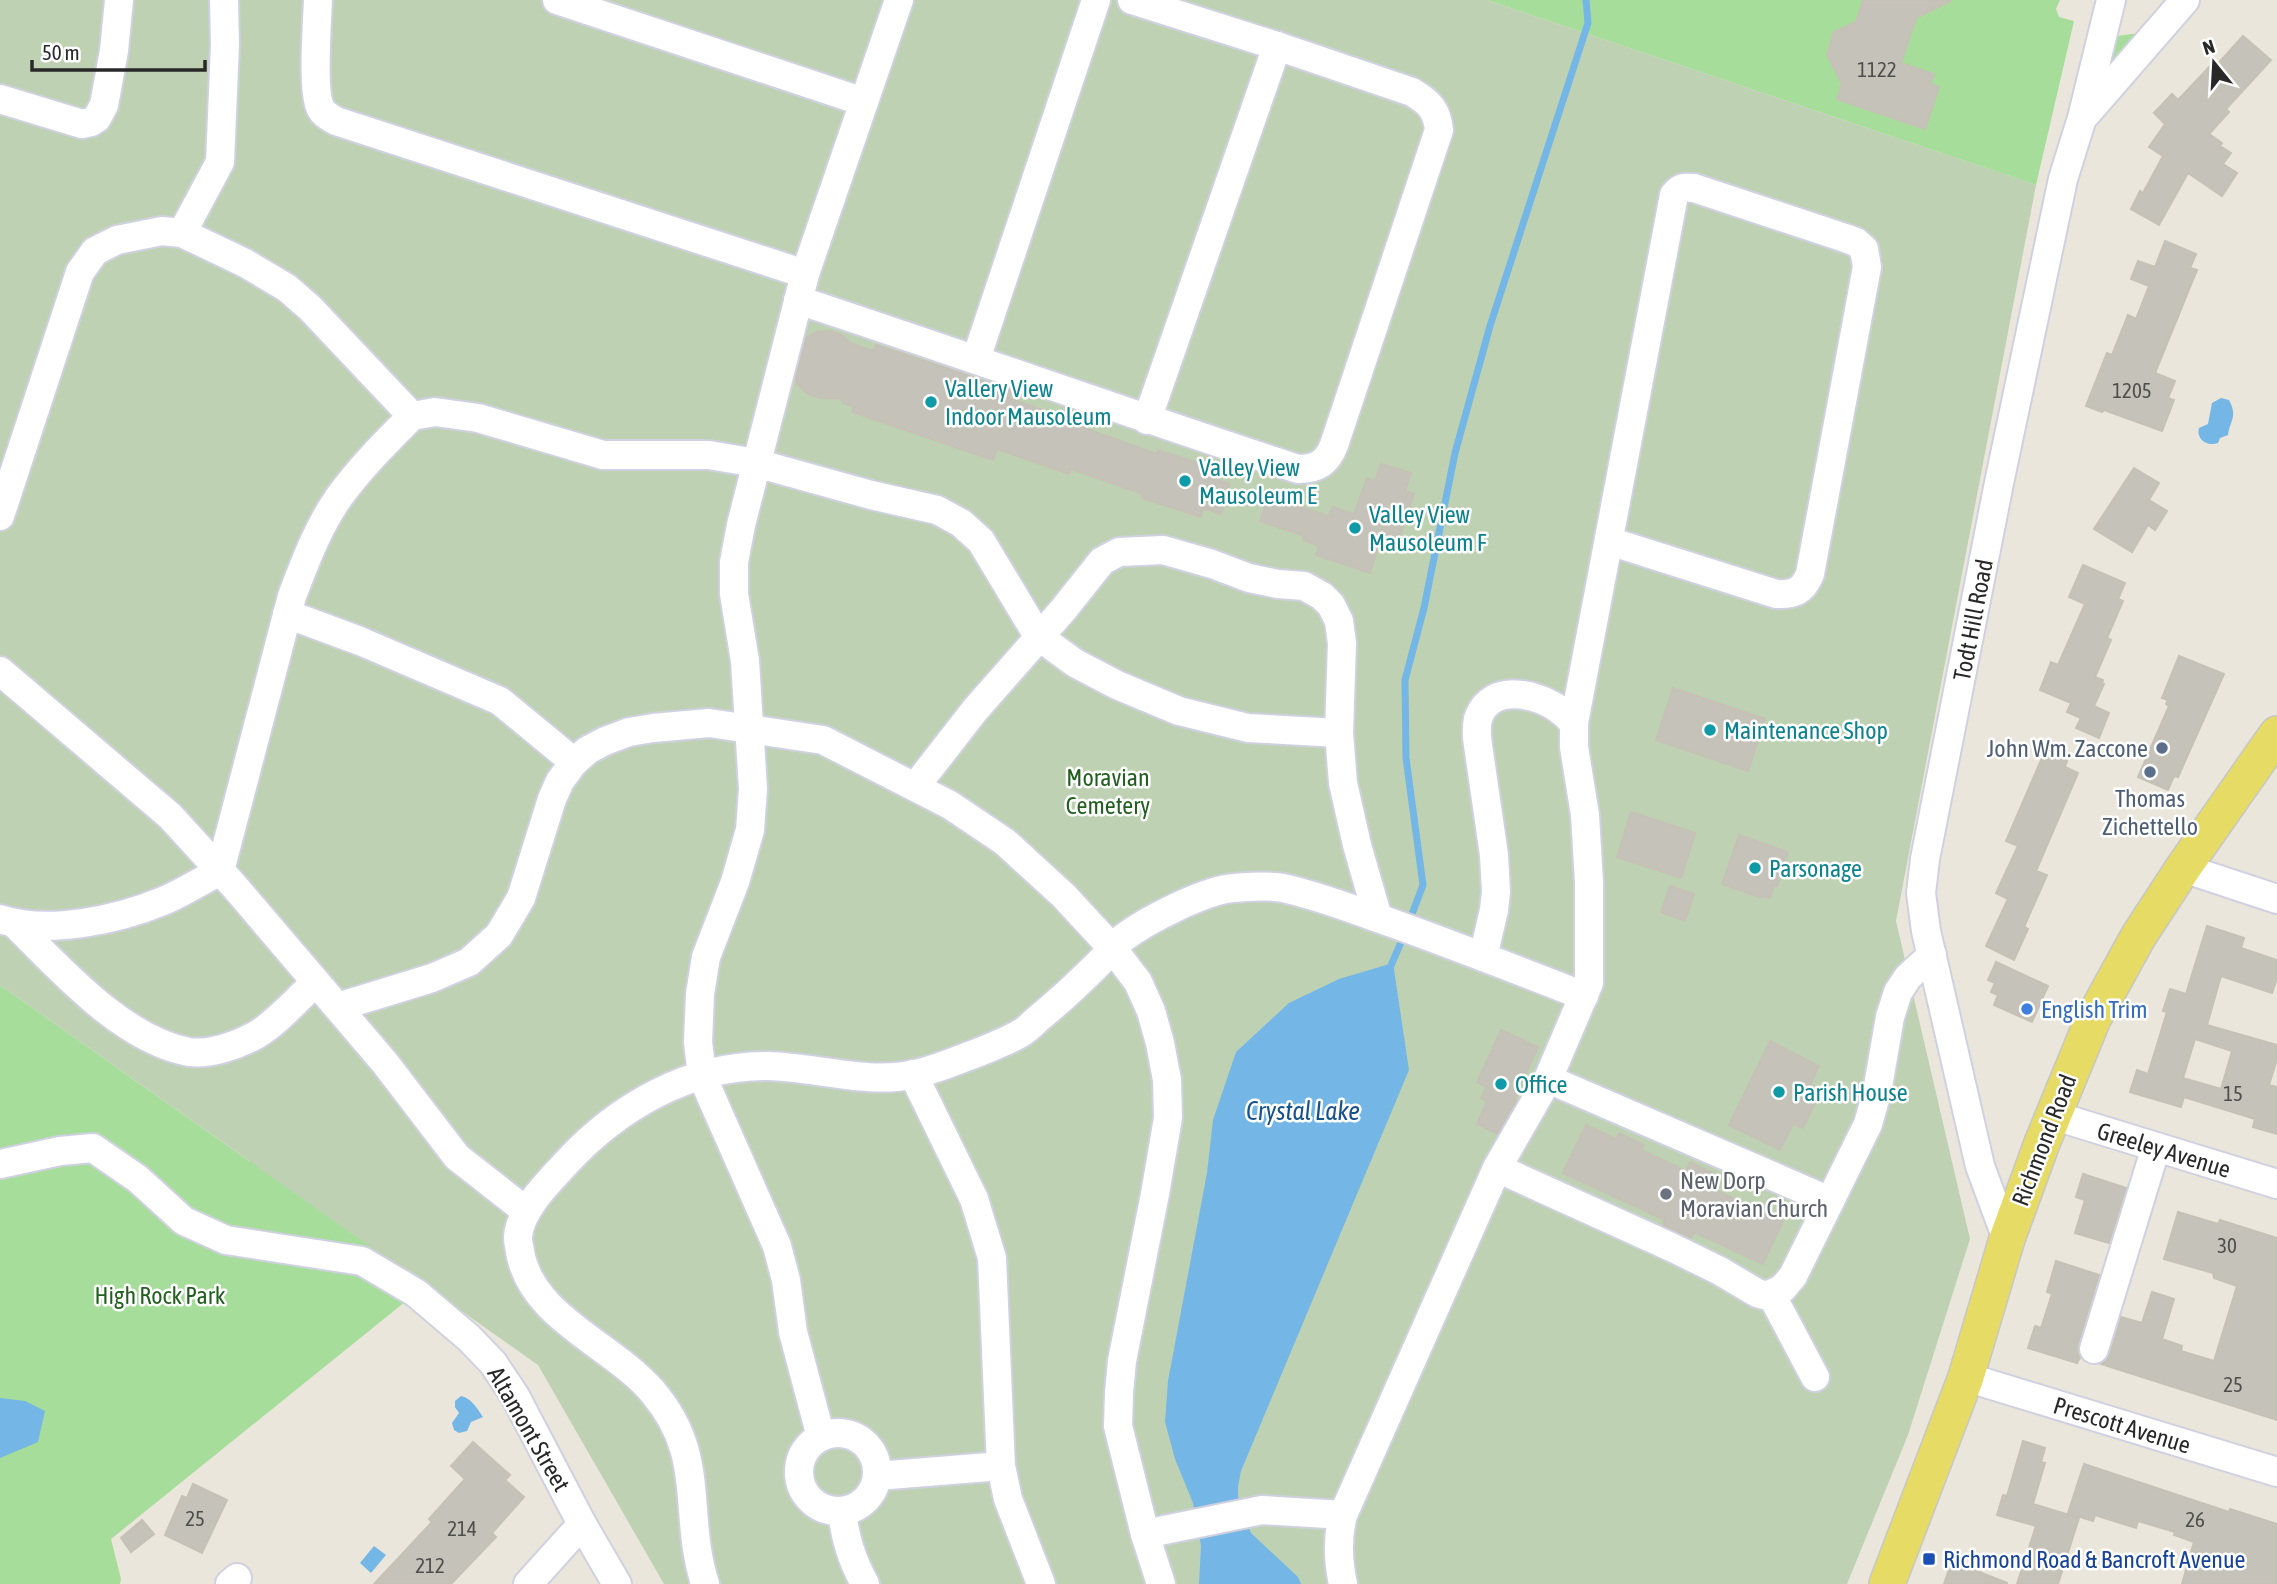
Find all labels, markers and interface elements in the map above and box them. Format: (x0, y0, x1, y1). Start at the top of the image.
scale bar (32, 28, 205, 72)
north arrow (2179, 28, 2249, 98)
text: N (2200, 35, 2217, 59)
text: 50 m (42, 40, 80, 64)
house number: 1122 (1857, 57, 1897, 81)
place label: Vallery View Indoor Mausoleum (945, 375, 1112, 430)
house number: 1205 (2112, 378, 2152, 402)
marker: Vallery View Indoor Mausoleum (923, 394, 939, 410)
place label: Valley View Mausoleum E (1199, 454, 1317, 509)
marker: Valley View Mausoleum E (1177, 473, 1193, 489)
place label: Valley View Mausoleum F (1369, 501, 1487, 556)
marker: Valley View Mausoleum F (1347, 520, 1363, 536)
street label: Todt Hill Road (1948, 557, 1998, 683)
place label: Maintenance Shop (1724, 717, 1888, 744)
marker: Maintenance Shop (1702, 722, 1718, 738)
place label: John Wm. Zaccone (1987, 735, 2148, 762)
marker: John Wm. Zaccone (2154, 740, 2170, 756)
park label: Moravian Cemetery (1066, 764, 1150, 819)
marker: Thomas Zichettello (2142, 764, 2158, 780)
place label: Thomas Zichettello (2102, 785, 2198, 840)
place label: Parsonage (1769, 855, 1862, 882)
marker: Parsonage (1747, 860, 1763, 876)
place label: English Trim (2041, 996, 2147, 1023)
marker: English Trim (2019, 1001, 2035, 1017)
street label: Richmond Road (2007, 1070, 2081, 1210)
place label: Office (1515, 1071, 1567, 1098)
marker: Office (1493, 1076, 1509, 1092)
place label: Parish House (1793, 1079, 1908, 1106)
house number: 15 (2223, 1081, 2243, 1105)
marker: Parish House (1771, 1084, 1787, 1100)
water label: Crystal Lake (1246, 1096, 1360, 1126)
street label: Greeley Avenue (2094, 1117, 2234, 1183)
place label: New Dorp Moravian Church (1680, 1167, 1828, 1222)
marker: New Dorp Moravian Church (1658, 1186, 1674, 1202)
house number: 30 (2217, 1233, 2237, 1257)
park label: High Rock Park (95, 1282, 226, 1309)
street label: Altamont Street (482, 1362, 576, 1496)
house number: 25 (2223, 1372, 2243, 1396)
street label: Prescott Avenue (2050, 1391, 2194, 1459)
house number: 25 (185, 1506, 205, 1530)
house number: 26 (2185, 1507, 2205, 1531)
house number: 214 (447, 1516, 477, 1540)
place label: Richmond Road & Bancroft Avenue (1943, 1546, 2245, 1573)
marker: Richmond Road & Bancroft Avenue (1921, 1551, 1937, 1567)
house number: 212 (415, 1553, 445, 1577)

